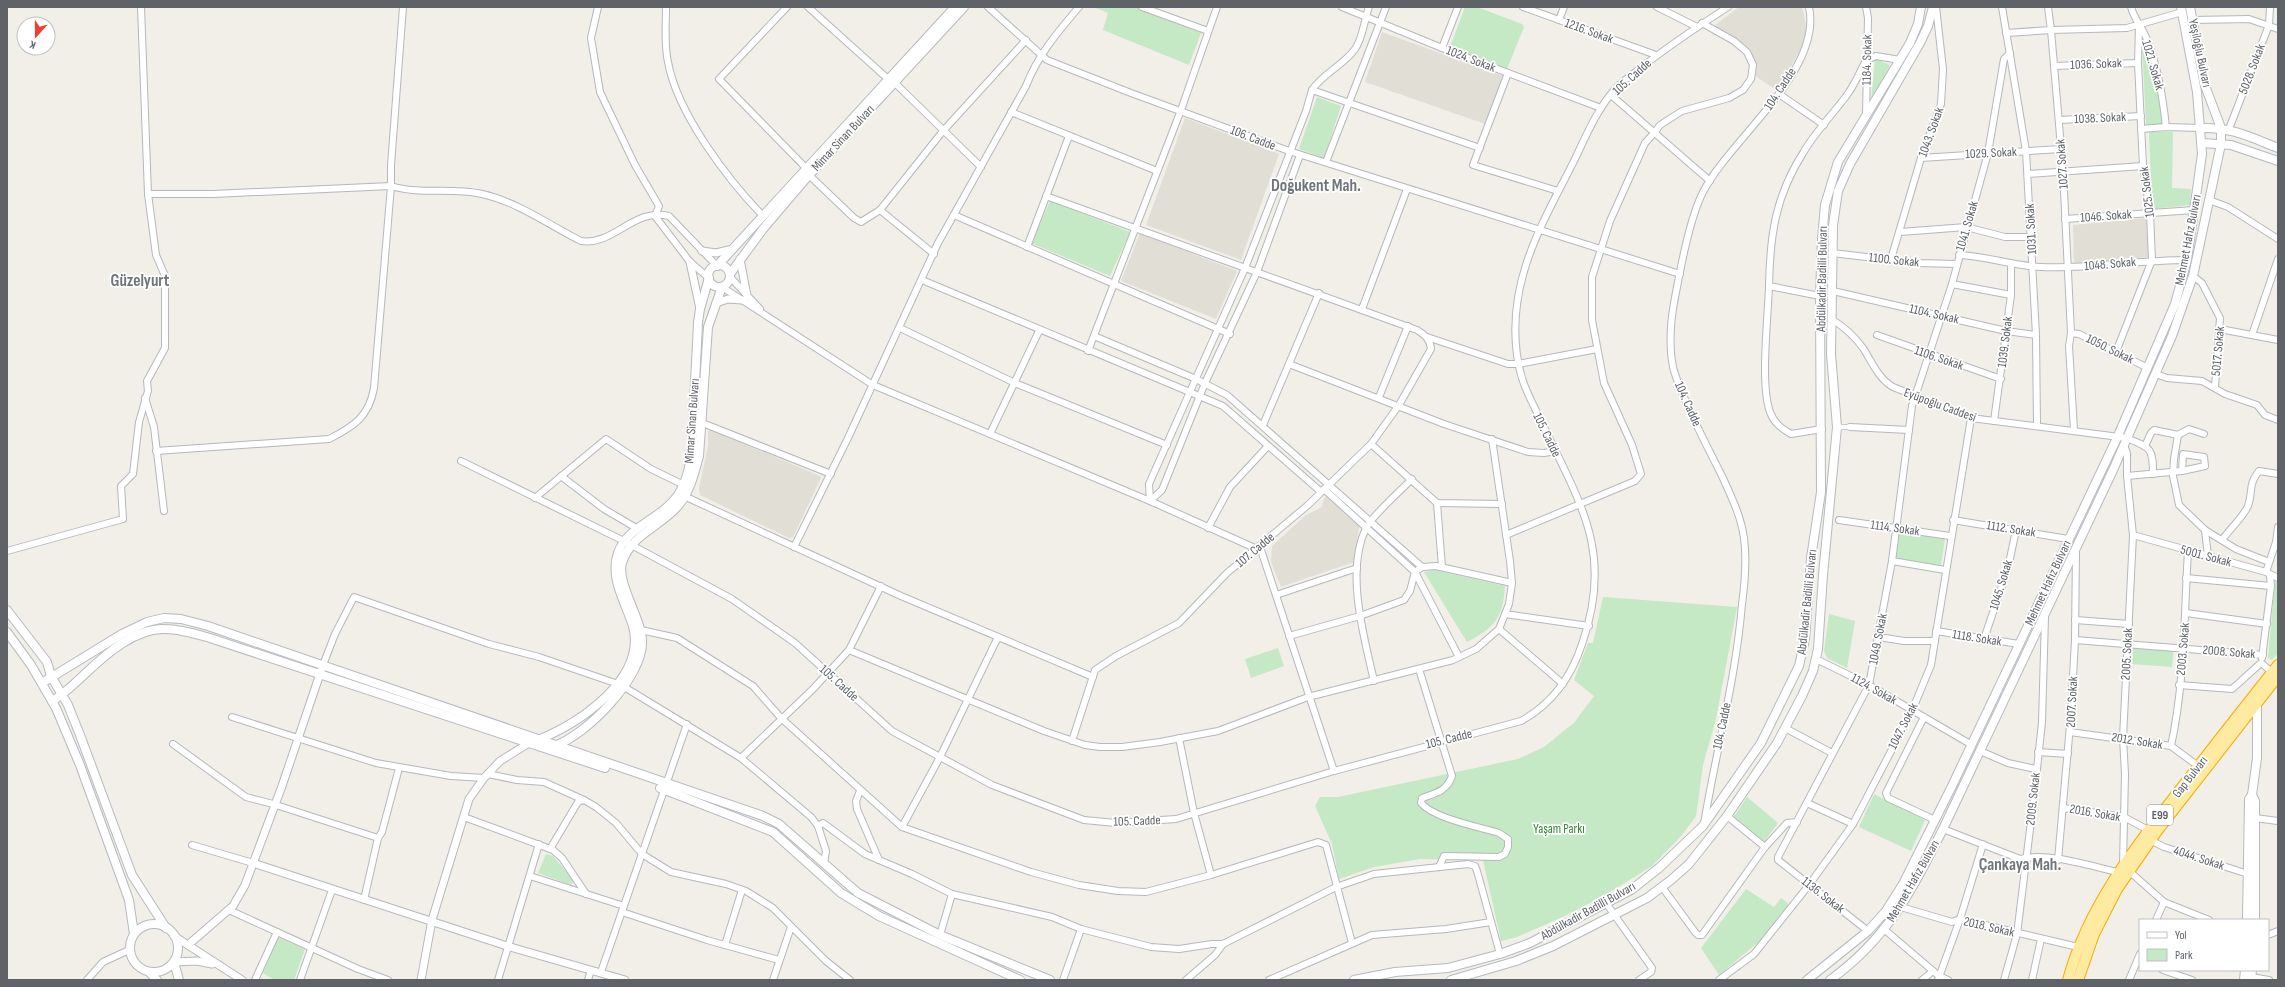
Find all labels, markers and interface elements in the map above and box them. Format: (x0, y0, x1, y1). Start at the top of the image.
street label: 1216. Sokak (1563, 15, 1615, 47)
north arrow (16, 16, 56, 56)
street label: Yeşiloğlu Bulvarı (2185, 17, 2215, 89)
street label: 1184. Sokak (1859, 34, 1875, 86)
text: K (27, 38, 37, 52)
street label: 1021. Sokak (2138, 38, 2168, 92)
street label: 1024. Sokak (1444, 42, 1498, 76)
street label: 5028. Sokak (2235, 42, 2269, 96)
street label: 105. Cadde (1609, 55, 1655, 99)
street label: 1036. Sokak (2070, 55, 2122, 73)
street label: 104. Cadde (1760, 65, 1800, 113)
street label: Mimar Sinan Bulvarı (808, 101, 878, 175)
street label: 1043. Sokak (1915, 105, 1947, 159)
street label: 1038. Sokak (2074, 109, 2126, 127)
street label: 106. Cadde (1228, 122, 1278, 154)
street label: 1027. Sokak (2052, 138, 2072, 190)
street label: 1029. Sokak (1965, 144, 2017, 162)
street label: 1025. Sokak (2136, 166, 2158, 218)
district label: Doğukent Mah. (1271, 176, 1361, 196)
street label: Mehmet Hafız Bulvarı (2171, 193, 2205, 287)
street label: 1041. Sokak (1952, 199, 1982, 253)
street label: 1031. Sokak (2022, 203, 2040, 255)
street label: 1046. Sokak (2080, 206, 2132, 226)
street label: Abdülkadir Badilli Bulvarı (1813, 226, 1831, 333)
street label: 1100. Sokak (1868, 249, 1920, 271)
street label: 1048. Sokak (2083, 254, 2137, 274)
district label: Güzelyurt (111, 271, 170, 291)
street label: 1104. Sokak (1907, 300, 1961, 328)
street label: 1039. Sokak (1994, 315, 2016, 369)
street label: 5017. Sokak (2208, 325, 2228, 377)
street label: 1050. Sokak (2083, 331, 2137, 367)
street label: 1106. Sokak (1912, 342, 1966, 374)
street label: Mimar Sinan Bulvarı (681, 378, 703, 464)
street label: 104. Cadde (1671, 379, 1705, 429)
street label: Eyüpoğlu Caddesi (1902, 385, 1978, 425)
street label: 105. Cadde (1529, 410, 1565, 460)
street label: 1114. Sokak (1869, 517, 1921, 539)
street label: 1112. Sokak (1985, 517, 2037, 541)
street label: 107. Cadde (1232, 529, 1278, 571)
street label: Mehmet Hafız Bulvarı (2021, 538, 2075, 628)
street label: 5001. Sokak (2179, 542, 2233, 570)
street label: Abdülkadir Badilli Bulvarı (1793, 549, 1820, 656)
street label: 1045. Sokak (1986, 558, 2016, 612)
street label: 1049. Sokak (1865, 612, 1891, 666)
street label: 2003. Sokak (2173, 622, 2193, 676)
street label: 1118. Sokak (1951, 626, 2003, 650)
street label: 2005. Sokak (2118, 627, 2136, 681)
street label: 2008. Sokak (2202, 642, 2256, 662)
street label: 105. Cadde (816, 661, 862, 705)
street label: 1124. Sokak (1848, 670, 1900, 708)
street label: 2007. Sokak (2063, 676, 2081, 728)
street label: 1047. Sokak (1884, 700, 1922, 752)
street label: 104. Cadde (1709, 701, 1735, 751)
street label: 105. Cadde (1424, 726, 1474, 752)
street label: 2012. Sokak (2110, 729, 2164, 753)
street label: Gap Bulvarı (2169, 753, 2211, 801)
street label: 2009. Sokak (2022, 772, 2044, 826)
street label: 2016. Sokak (2068, 801, 2122, 825)
road number: E99 (2147, 805, 2173, 825)
street label: 105. Cadde (1113, 812, 1161, 830)
park label: Yaşam Parkı (1533, 821, 1585, 837)
street label: Mehmet Hafız Bulvarı (1883, 837, 1943, 925)
street label: 4044. Sokak (2172, 842, 2227, 874)
district label: Çankaya Mah. (1979, 855, 2061, 875)
street label: 1136. Sokak (1798, 873, 1848, 917)
street label: Abdülkadir Badilli Bulvarı (1537, 878, 1638, 944)
street label: 2018. Sokak (1962, 913, 2016, 941)
legend (2139, 919, 2269, 971)
text: Yol (2175, 928, 2187, 943)
text: Park (2175, 948, 2193, 963)

